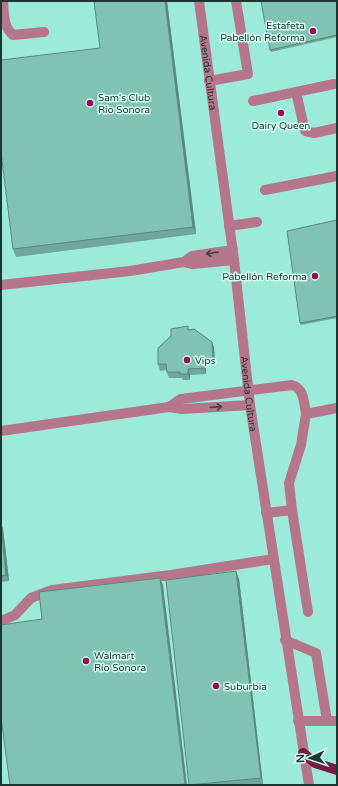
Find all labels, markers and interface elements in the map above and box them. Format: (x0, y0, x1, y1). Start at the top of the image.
place label: Estafeta Pabellón Reforma (220, 20, 305, 44)
marker: Estafeta Pabellón Reforma (308, 26, 318, 36)
street label: Avenida Cultura (197, 34, 219, 111)
place label: Sam's Club Río Sonora (98, 92, 150, 116)
marker: Sam's Club Río Sonora (85, 98, 95, 108)
marker: Dairy Queen (276, 108, 286, 118)
place label: Dairy Queen (252, 120, 310, 132)
one-way arrow (206, 249, 219, 257)
place label: Pabellón Reforma (222, 271, 307, 283)
marker: Pabellón Reforma (310, 271, 320, 281)
marker: Vips (182, 355, 192, 365)
place label: Vips (195, 355, 216, 367)
street label: Avenida Cultura (238, 356, 259, 433)
one-way arrow (209, 404, 222, 411)
place label: Walmart Río Sonora (94, 650, 146, 674)
marker: Walmart Río Sonora (81, 656, 91, 666)
marker: Suburbia (211, 681, 221, 691)
place label: Suburbia (224, 681, 267, 693)
north arrow (290, 738, 330, 778)
text: N (294, 754, 307, 763)

